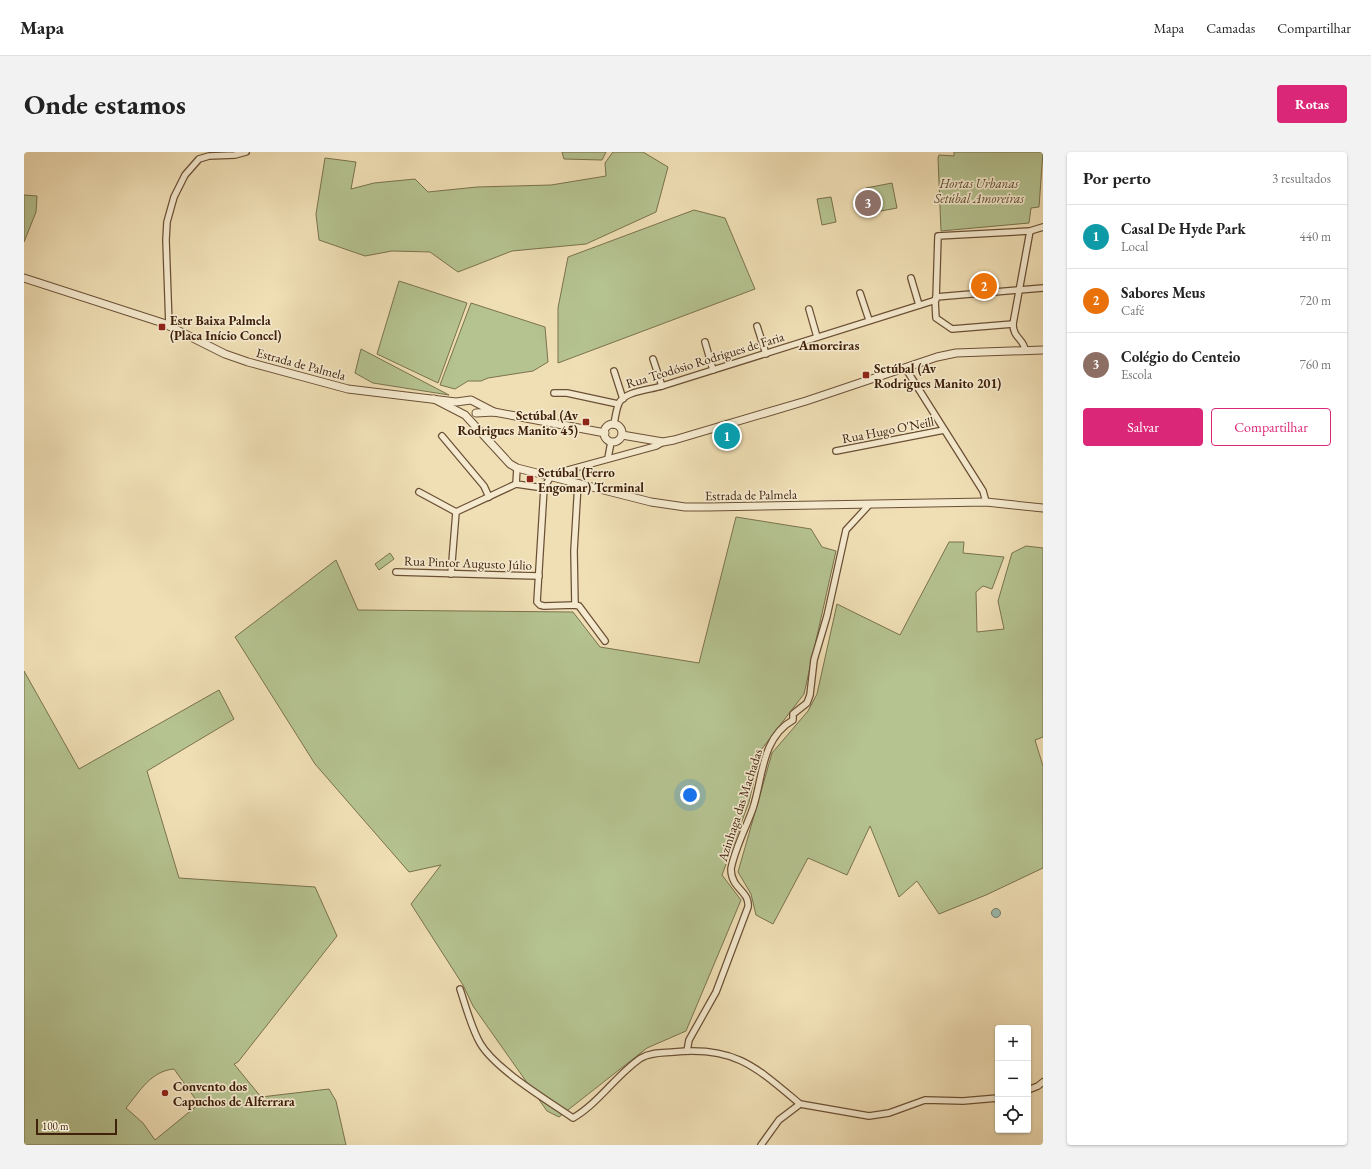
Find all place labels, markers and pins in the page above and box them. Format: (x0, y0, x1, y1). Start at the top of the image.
pin: 3 (855, 188, 881, 218)
pin: 2 (971, 271, 997, 301)
place label: Estr Baixa Palmela (Placa Início Concel) (170, 312, 281, 344)
marker: Estr Baixa Palmela (Placa Início Concel) (157, 322, 167, 332)
place label: Setúbal (Av Rodrigues Manito 201) (874, 360, 1001, 392)
marker: Setúbal (Av Rodrigues Manito 201) (861, 370, 871, 380)
place label: Setúbal (Av Rodrigues Manito 45) (458, 407, 579, 439)
marker: Setúbal (Av Rodrigues Manito 45) (581, 417, 591, 427)
pin: 1 (714, 421, 740, 451)
place label: Setúbal (Ferro Engomar) Terminal (538, 464, 644, 496)
marker: Setúbal (Ferro Engomar) Terminal (525, 474, 535, 484)
place label: Convento dos Capuchos de Alferrara (173, 1078, 295, 1110)
marker: Convento dos Capuchos de Alferrara (160, 1088, 170, 1098)

